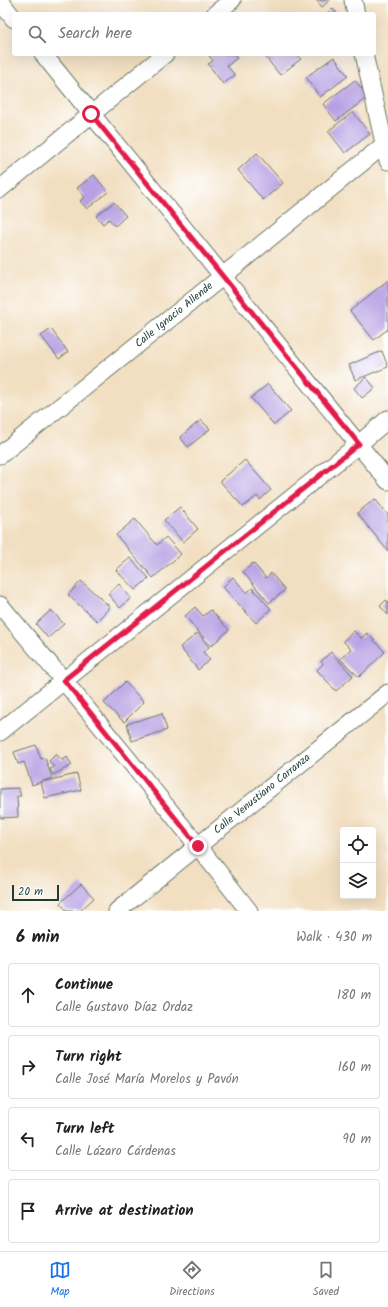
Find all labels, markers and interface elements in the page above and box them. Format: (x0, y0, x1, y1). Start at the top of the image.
search box (12, 12, 376, 56)
text: Search here (58, 22, 132, 46)
icon: search (26, 23, 48, 45)
route start (82, 105, 100, 123)
street label: Calle Ignacio Allende (131, 278, 217, 352)
street label: Calle Venustiano Carranza (210, 749, 314, 839)
map controls (340, 827, 376, 899)
button: locate (340, 827, 376, 863)
route end (189, 837, 207, 855)
button: layers (340, 863, 376, 899)
scale bar (12, 883, 59, 902)
text: 20 m (18, 883, 43, 901)
text: 6 min (16, 924, 60, 951)
text: Walk · 430 m (296, 927, 372, 948)
text: Continue (55, 973, 113, 997)
icon: ahead (17, 984, 39, 1006)
text: 180 m (337, 985, 371, 1006)
text: Calle Gustavo Díaz Ordaz (55, 997, 193, 1018)
text: Turn right (55, 1045, 122, 1069)
icon: right (17, 1056, 39, 1078)
text: 160 m (338, 1057, 371, 1078)
text: Calle José María Morelos y Pavón (55, 1069, 239, 1090)
text: Turn left (55, 1117, 115, 1141)
icon: left (17, 1128, 39, 1150)
text: 90 m (343, 1129, 371, 1150)
text: Calle Lázaro Cárdenas (55, 1141, 176, 1162)
text: Arrive at destination (55, 1199, 194, 1223)
icon: arrive (17, 1200, 39, 1222)
tab: Map (49, 1259, 71, 1301)
tab: Directions (169, 1259, 215, 1301)
tab: Saved (313, 1259, 339, 1301)

